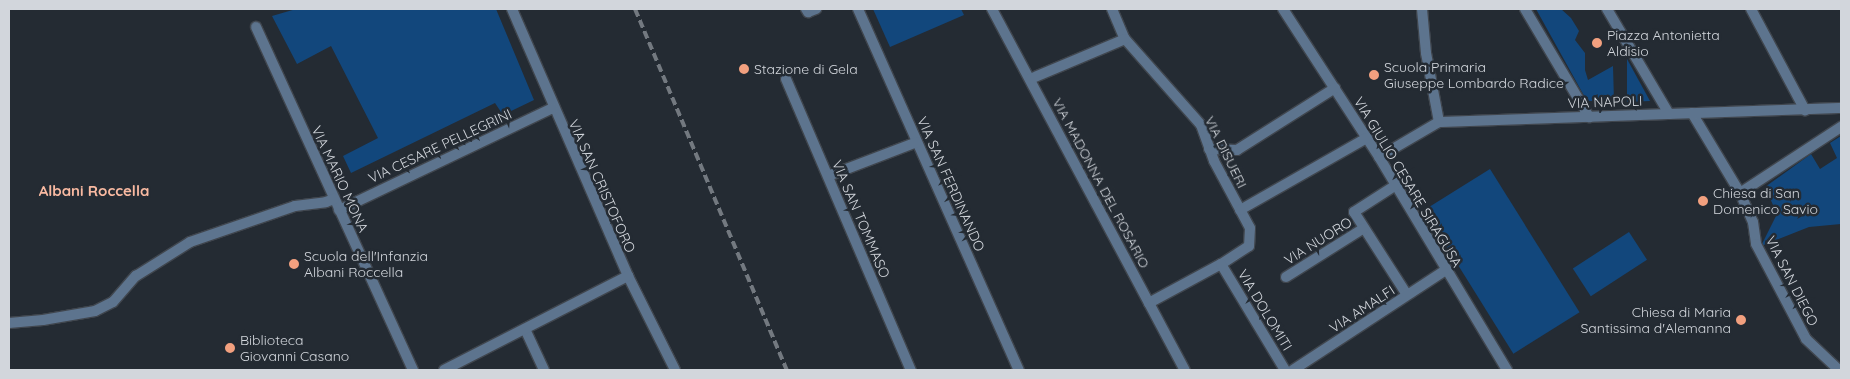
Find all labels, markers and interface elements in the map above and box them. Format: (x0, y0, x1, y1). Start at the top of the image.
place label: Piazza Antonietta Aldisio (1607, 27, 1720, 59)
marker: Piazza Antonietta Aldisio (1591, 37, 1603, 49)
place label: Scuola Primaria Giuseppe Lombardo Radice (1384, 59, 1564, 92)
place label: Stazione di Gela (754, 61, 858, 77)
marker: Stazione di Gela (738, 63, 750, 75)
marker: Scuola Primaria Giuseppe Lombardo Radice (1368, 69, 1380, 81)
street label: VIA NAPOLI (1567, 92, 1643, 112)
street label: VIA GIULIO CESARE SIRAGUSA (1350, 94, 1466, 270)
street label: VIA MADONNA DEL ROSARIO (1049, 95, 1153, 271)
street label: VIA CESARE PELLEGRINI (366, 105, 514, 187)
street label: VIA DISUERI (1201, 113, 1251, 191)
street label: VIA SAN FERDINANDO (914, 114, 988, 254)
street label: VIA SAN CRISTOFORO (565, 117, 639, 255)
street label: VIA MARIO MONA (308, 123, 372, 235)
street label: VIA SAN TOMMASO (829, 158, 893, 280)
district label: Albani Roccella (39, 182, 149, 200)
place label: Chiesa di San Domenico Savio (1713, 185, 1818, 218)
marker: Chiesa di San Domenico Savio (1697, 195, 1709, 207)
street label: VIA NUORO (1281, 214, 1355, 268)
street label: VIA SAN DIEGO (1762, 233, 1822, 329)
place label: Scuola dell'Infanzia Albani Roccella (304, 248, 428, 280)
marker: Scuola dell'Infanzia Albani Roccella (288, 258, 300, 270)
street label: VIA DOLOMITI (1234, 266, 1296, 354)
street label: VIA AMALFI (1326, 282, 1398, 336)
place label: Chiesa di Maria Santissima d'Alemanna (1580, 304, 1731, 336)
marker: Chiesa di Maria Santissima d'Alemanna (1735, 314, 1747, 326)
place label: Biblioteca Giovanni Casano (240, 332, 349, 364)
marker: Biblioteca Giovanni Casano (224, 342, 236, 354)

